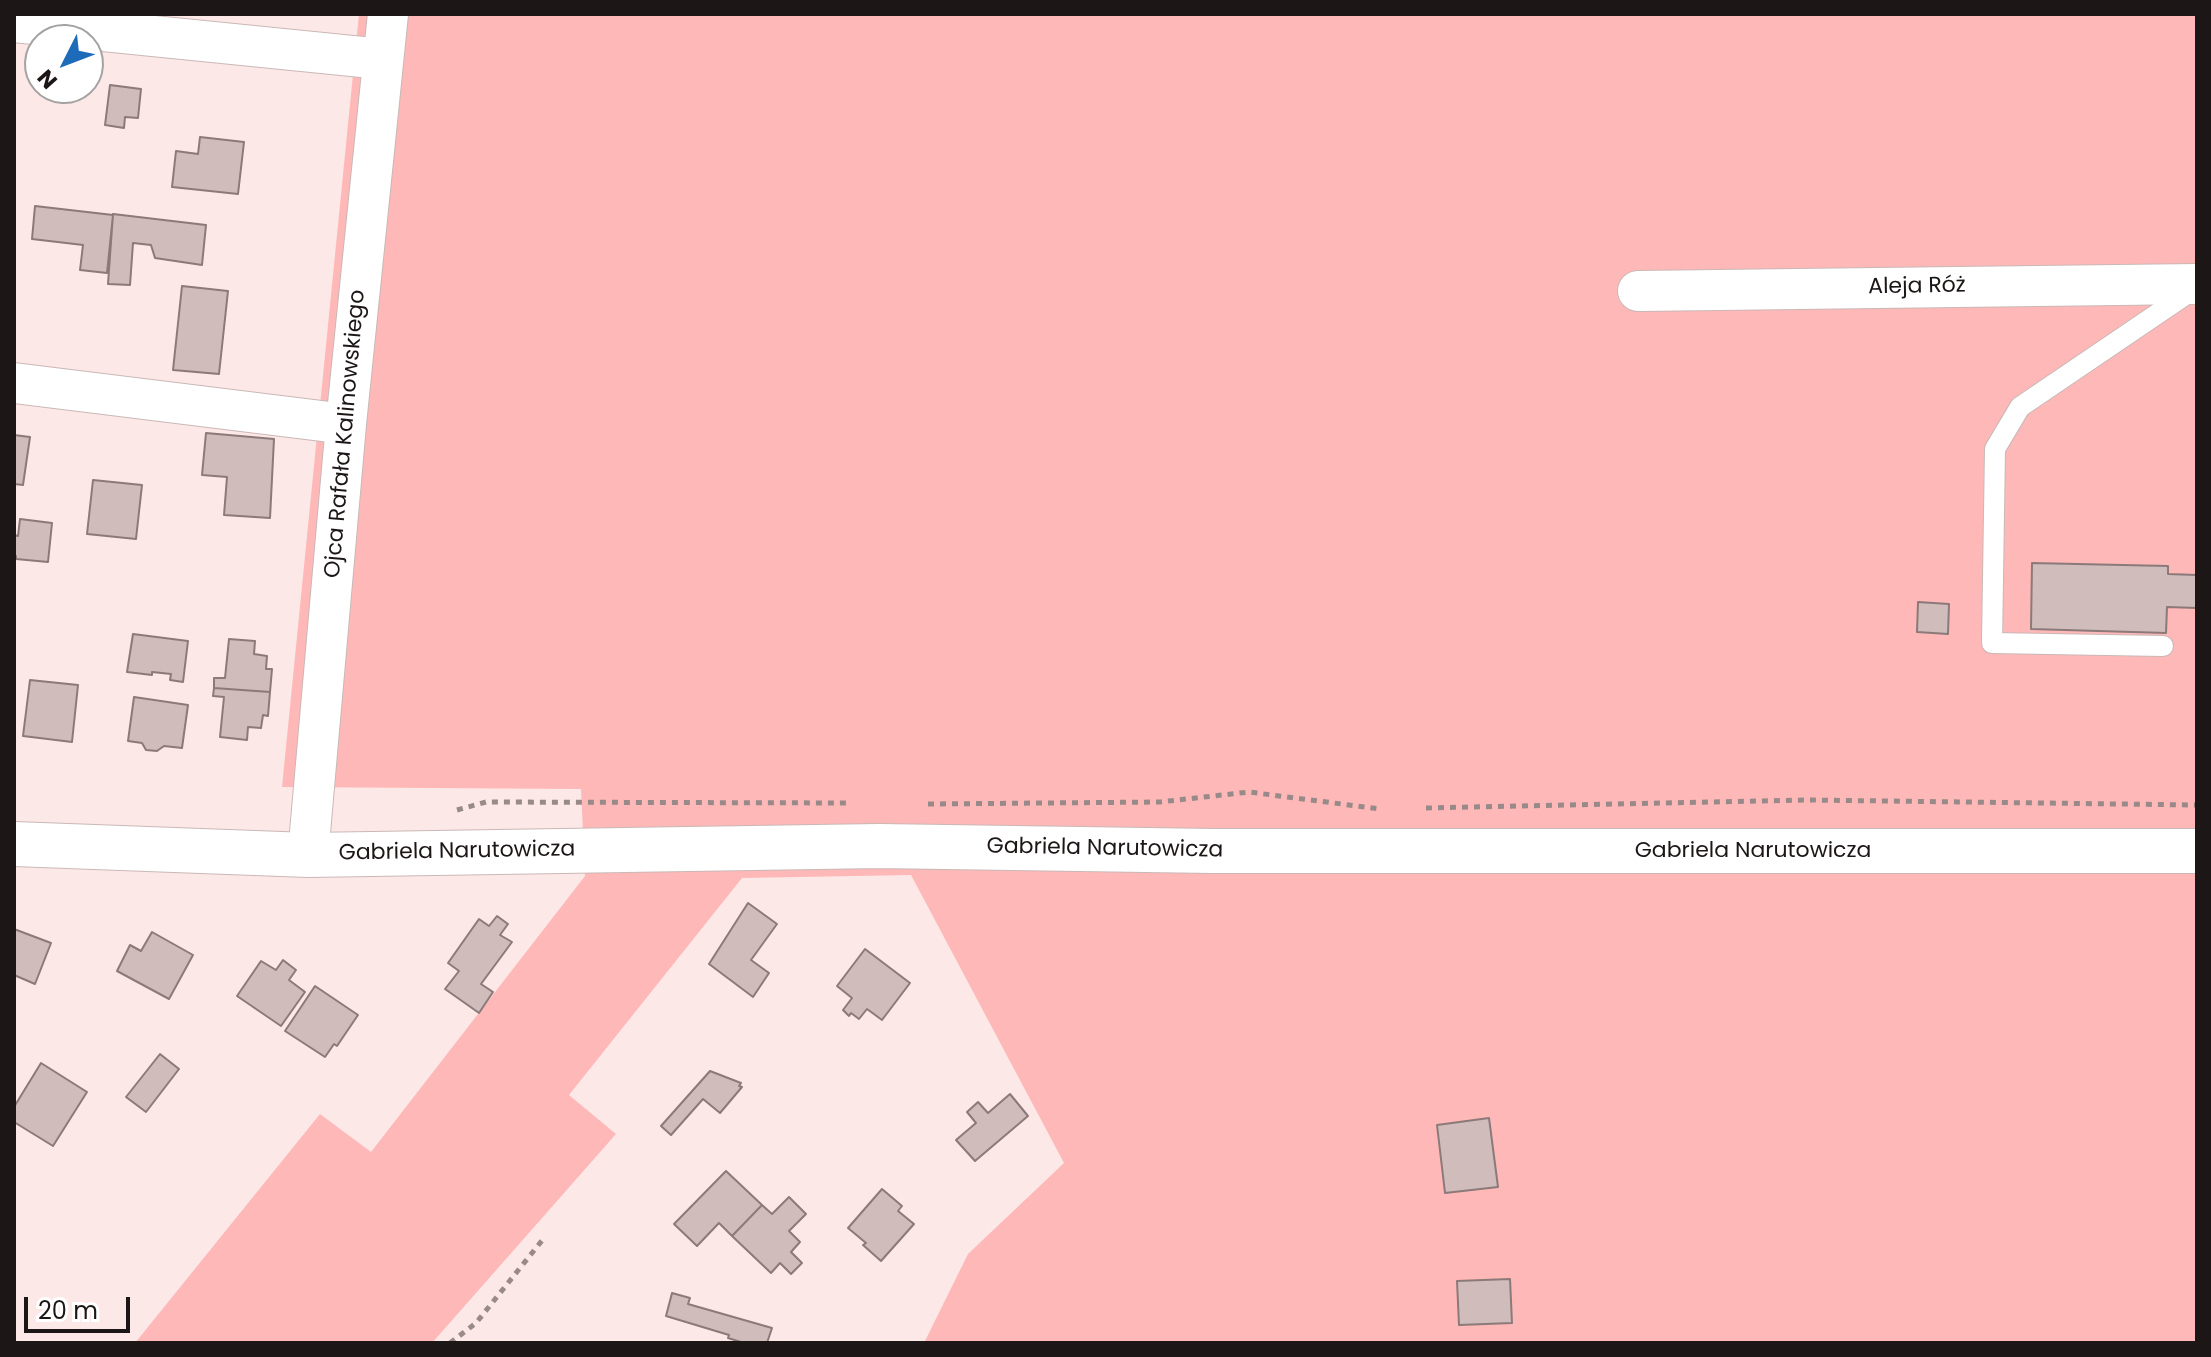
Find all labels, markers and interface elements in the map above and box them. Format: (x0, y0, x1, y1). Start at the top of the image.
north arrow (24, 24, 104, 104)
text: N (30, 63, 64, 96)
street label: Aleja Róż (1868, 273, 1966, 301)
street label: Ojca Rafała Kalinowskiego (320, 289, 372, 579)
street label: Gabriela Narutowicza (986, 834, 1224, 864)
street label: Gabriela Narutowicza (338, 837, 576, 867)
street label: Gabriela Narutowicza (1635, 838, 1871, 864)
scale bar (28, 1281, 134, 1331)
text: 20 m (38, 1294, 98, 1327)

